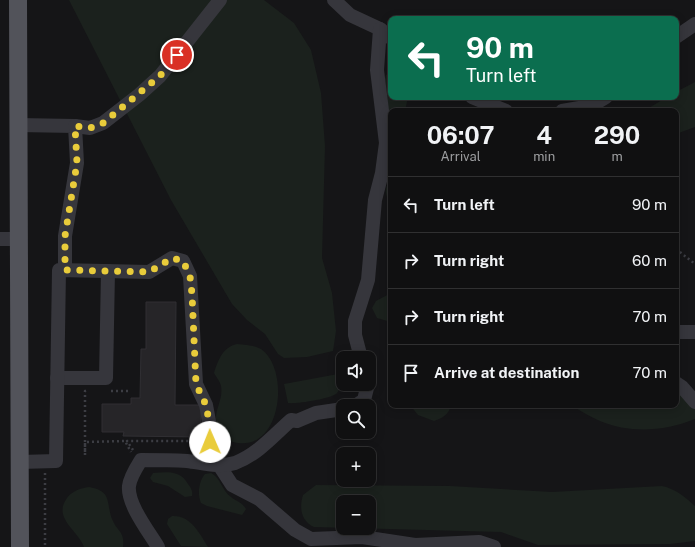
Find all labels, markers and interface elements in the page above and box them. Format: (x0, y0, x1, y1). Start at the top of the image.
text: 90 m (466, 31, 534, 64)
icon: left (400, 32, 452, 84)
pin (160, 38, 194, 72)
icon: arrive (166, 44, 188, 66)
text: Turn left (466, 65, 536, 86)
text: 06:07 (427, 121, 494, 149)
text: 4 (536, 121, 552, 149)
text: 290 (594, 121, 640, 149)
text: Arrival (440, 149, 481, 164)
text: min (533, 149, 555, 164)
text: m (611, 149, 623, 164)
icon: left (400, 194, 422, 216)
text: Turn left (434, 196, 495, 213)
text: 90 m (632, 196, 667, 213)
icon: right (400, 250, 422, 272)
text: Turn right (434, 252, 504, 269)
text: 60 m (632, 252, 667, 269)
icon: right (400, 306, 422, 328)
text: Turn right (434, 308, 504, 325)
text: 70 m (632, 308, 667, 325)
map controls (336, 351, 376, 535)
button: sound (336, 351, 376, 391)
icon: arrive (400, 362, 422, 384)
text: Arrive at destination (434, 364, 579, 381)
text: 70 m (632, 364, 667, 381)
button: search (336, 399, 376, 439)
position arrow (189, 421, 231, 463)
button: + (336, 447, 376, 487)
button: − (336, 495, 376, 535)

